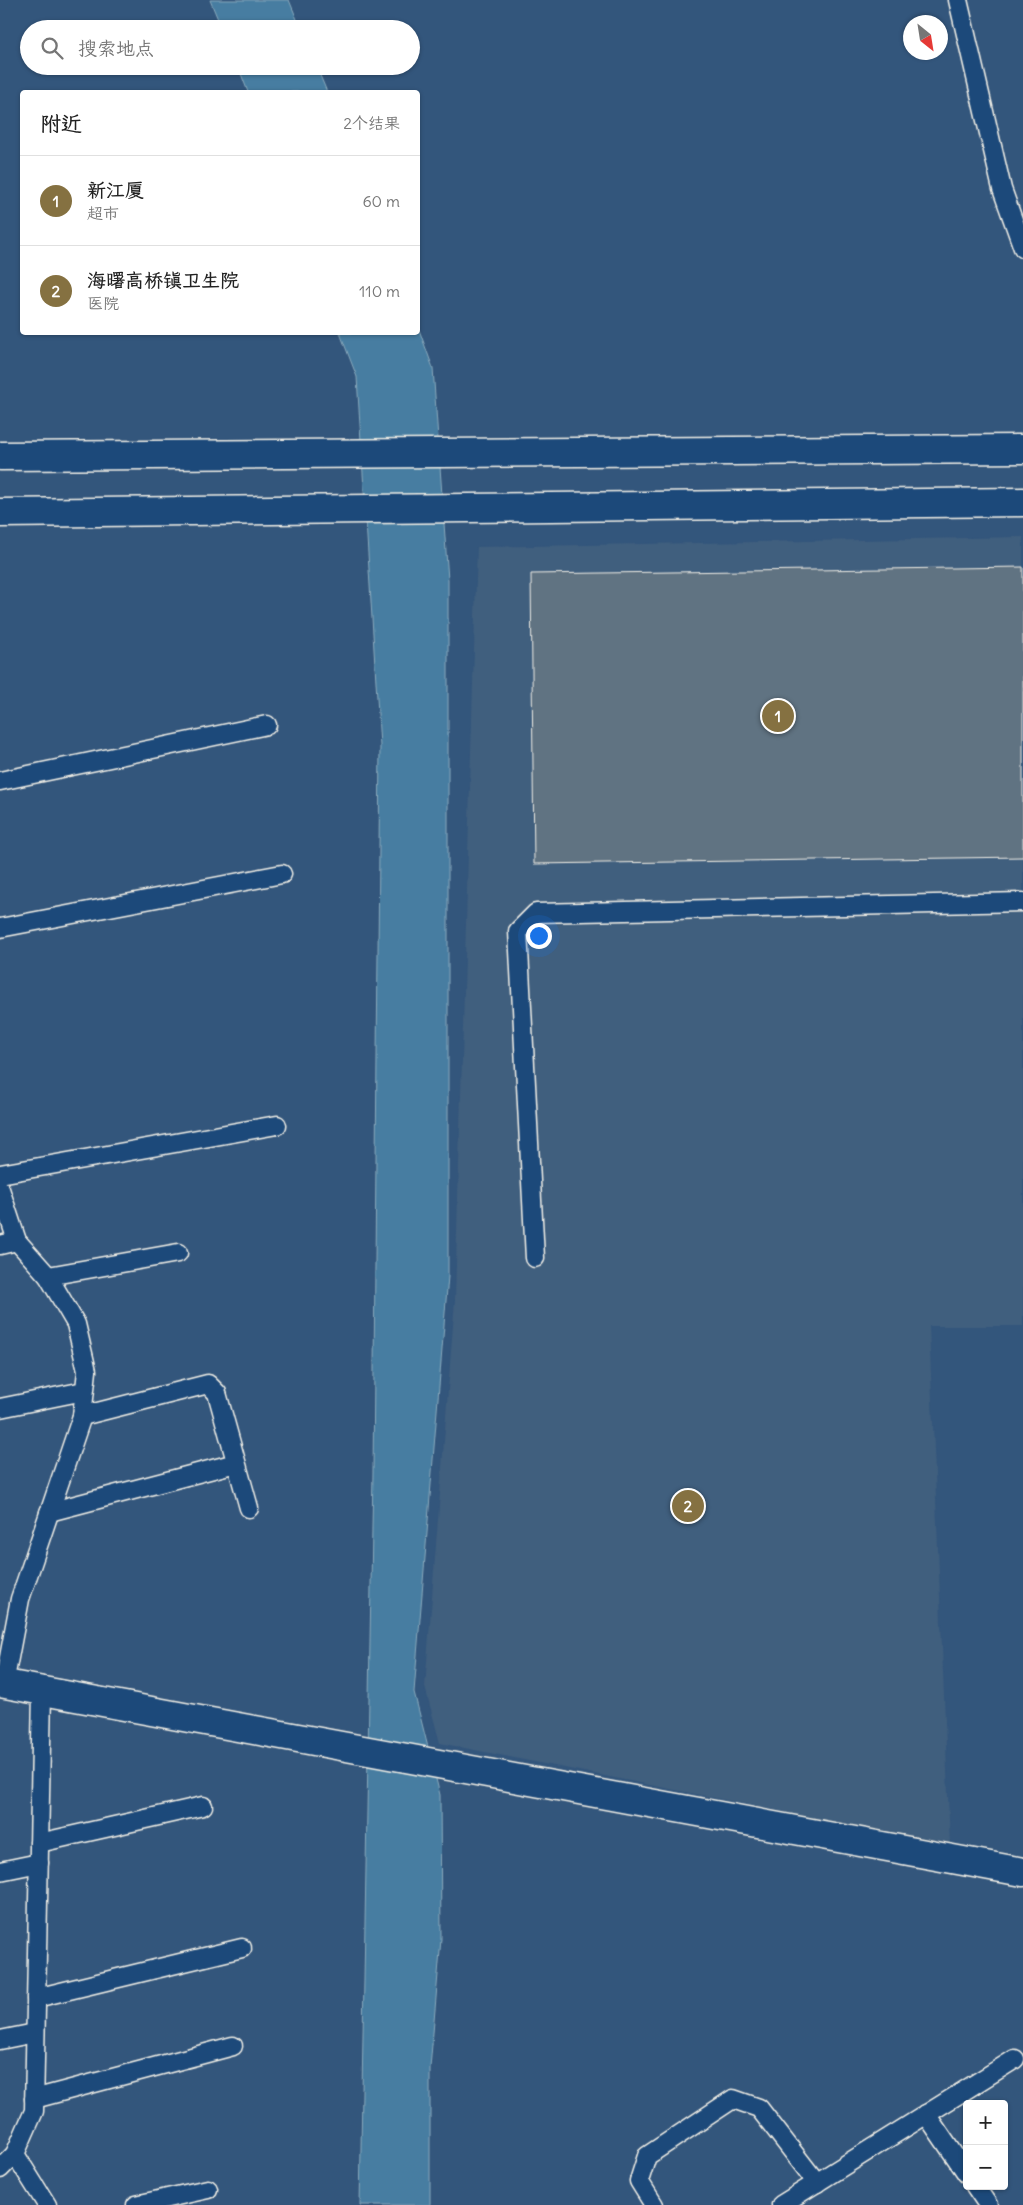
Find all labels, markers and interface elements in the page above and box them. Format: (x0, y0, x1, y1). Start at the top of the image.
north arrow (903, 15, 948, 60)
search box (20, 20, 420, 75)
icon: search (38, 34, 66, 62)
text: 搜索地点 (78, 36, 154, 60)
text: 附近 (40, 110, 82, 137)
text: 2个结果 (343, 113, 400, 133)
text: 新江厦 (87, 178, 144, 202)
text: 1 (53, 191, 59, 211)
text: 60 m (362, 191, 400, 211)
text: 超市 (87, 203, 119, 223)
text: 海曙高桥镇卫生院 (87, 268, 239, 292)
text: 2 (52, 281, 60, 301)
text: 110 m (359, 281, 400, 301)
text: 医院 (87, 293, 119, 313)
pin: 1 (762, 697, 794, 735)
your location (526, 923, 552, 949)
pin: 2 (672, 1487, 704, 1525)
map controls (963, 2100, 1008, 2190)
button: + (963, 2100, 1008, 2145)
button: − (963, 2145, 1008, 2190)

